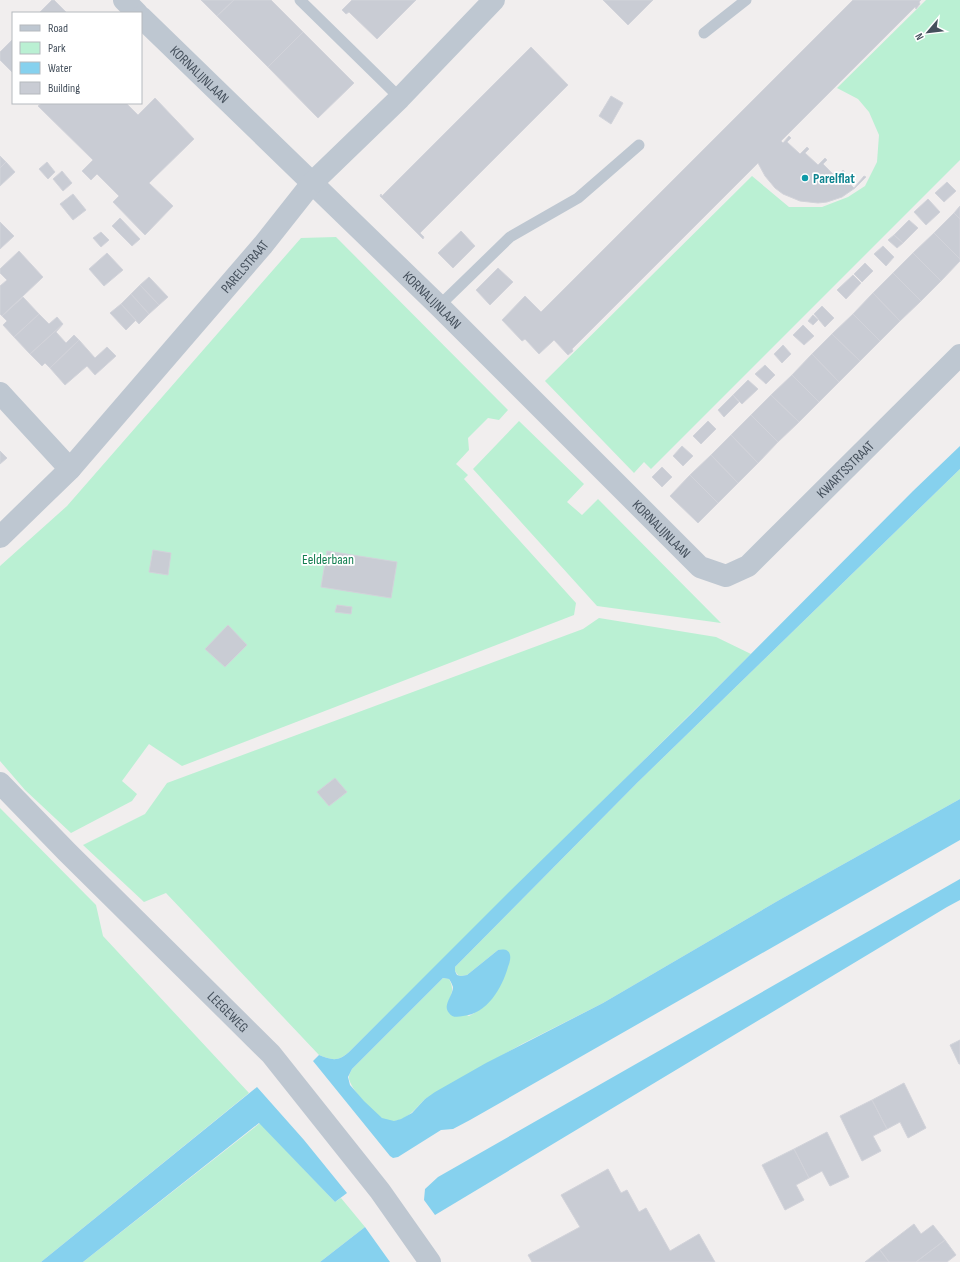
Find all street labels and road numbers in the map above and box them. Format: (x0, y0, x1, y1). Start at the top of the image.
street label: KORNALIJNLAAN (167, 42, 232, 107)
street label: PARELSTRAAT (218, 237, 273, 297)
street label: KORNALIJNLAAN (399, 268, 465, 333)
street label: KWARTSSTRAAT (813, 437, 878, 502)
street label: KORNALIJNLAAN (629, 496, 694, 562)
street label: LEEGEWEG (204, 988, 252, 1036)

